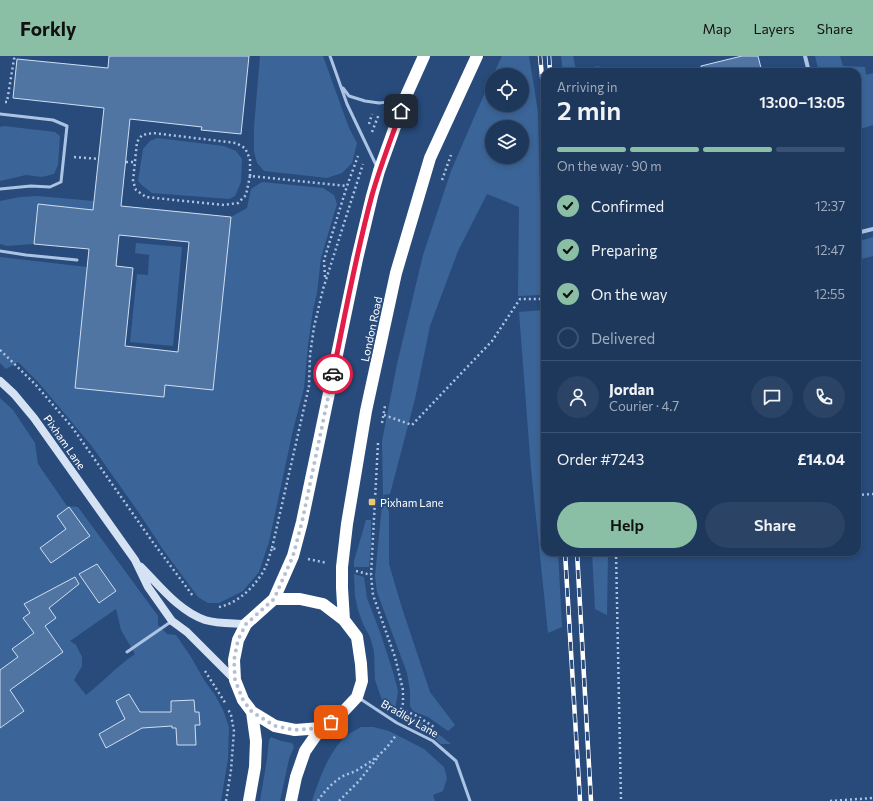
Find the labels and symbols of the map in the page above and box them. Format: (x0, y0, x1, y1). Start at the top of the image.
pin (384, 94, 418, 128)
street label: London Road (358, 295, 384, 363)
courier (313, 354, 353, 394)
street label: Pixham Lane (41, 412, 89, 472)
place label: Pixham Lane (380, 496, 444, 509)
marker: Pixham Lane (367, 497, 377, 507)
street label: Bradley Lane (379, 696, 441, 740)
pin (314, 705, 348, 739)

